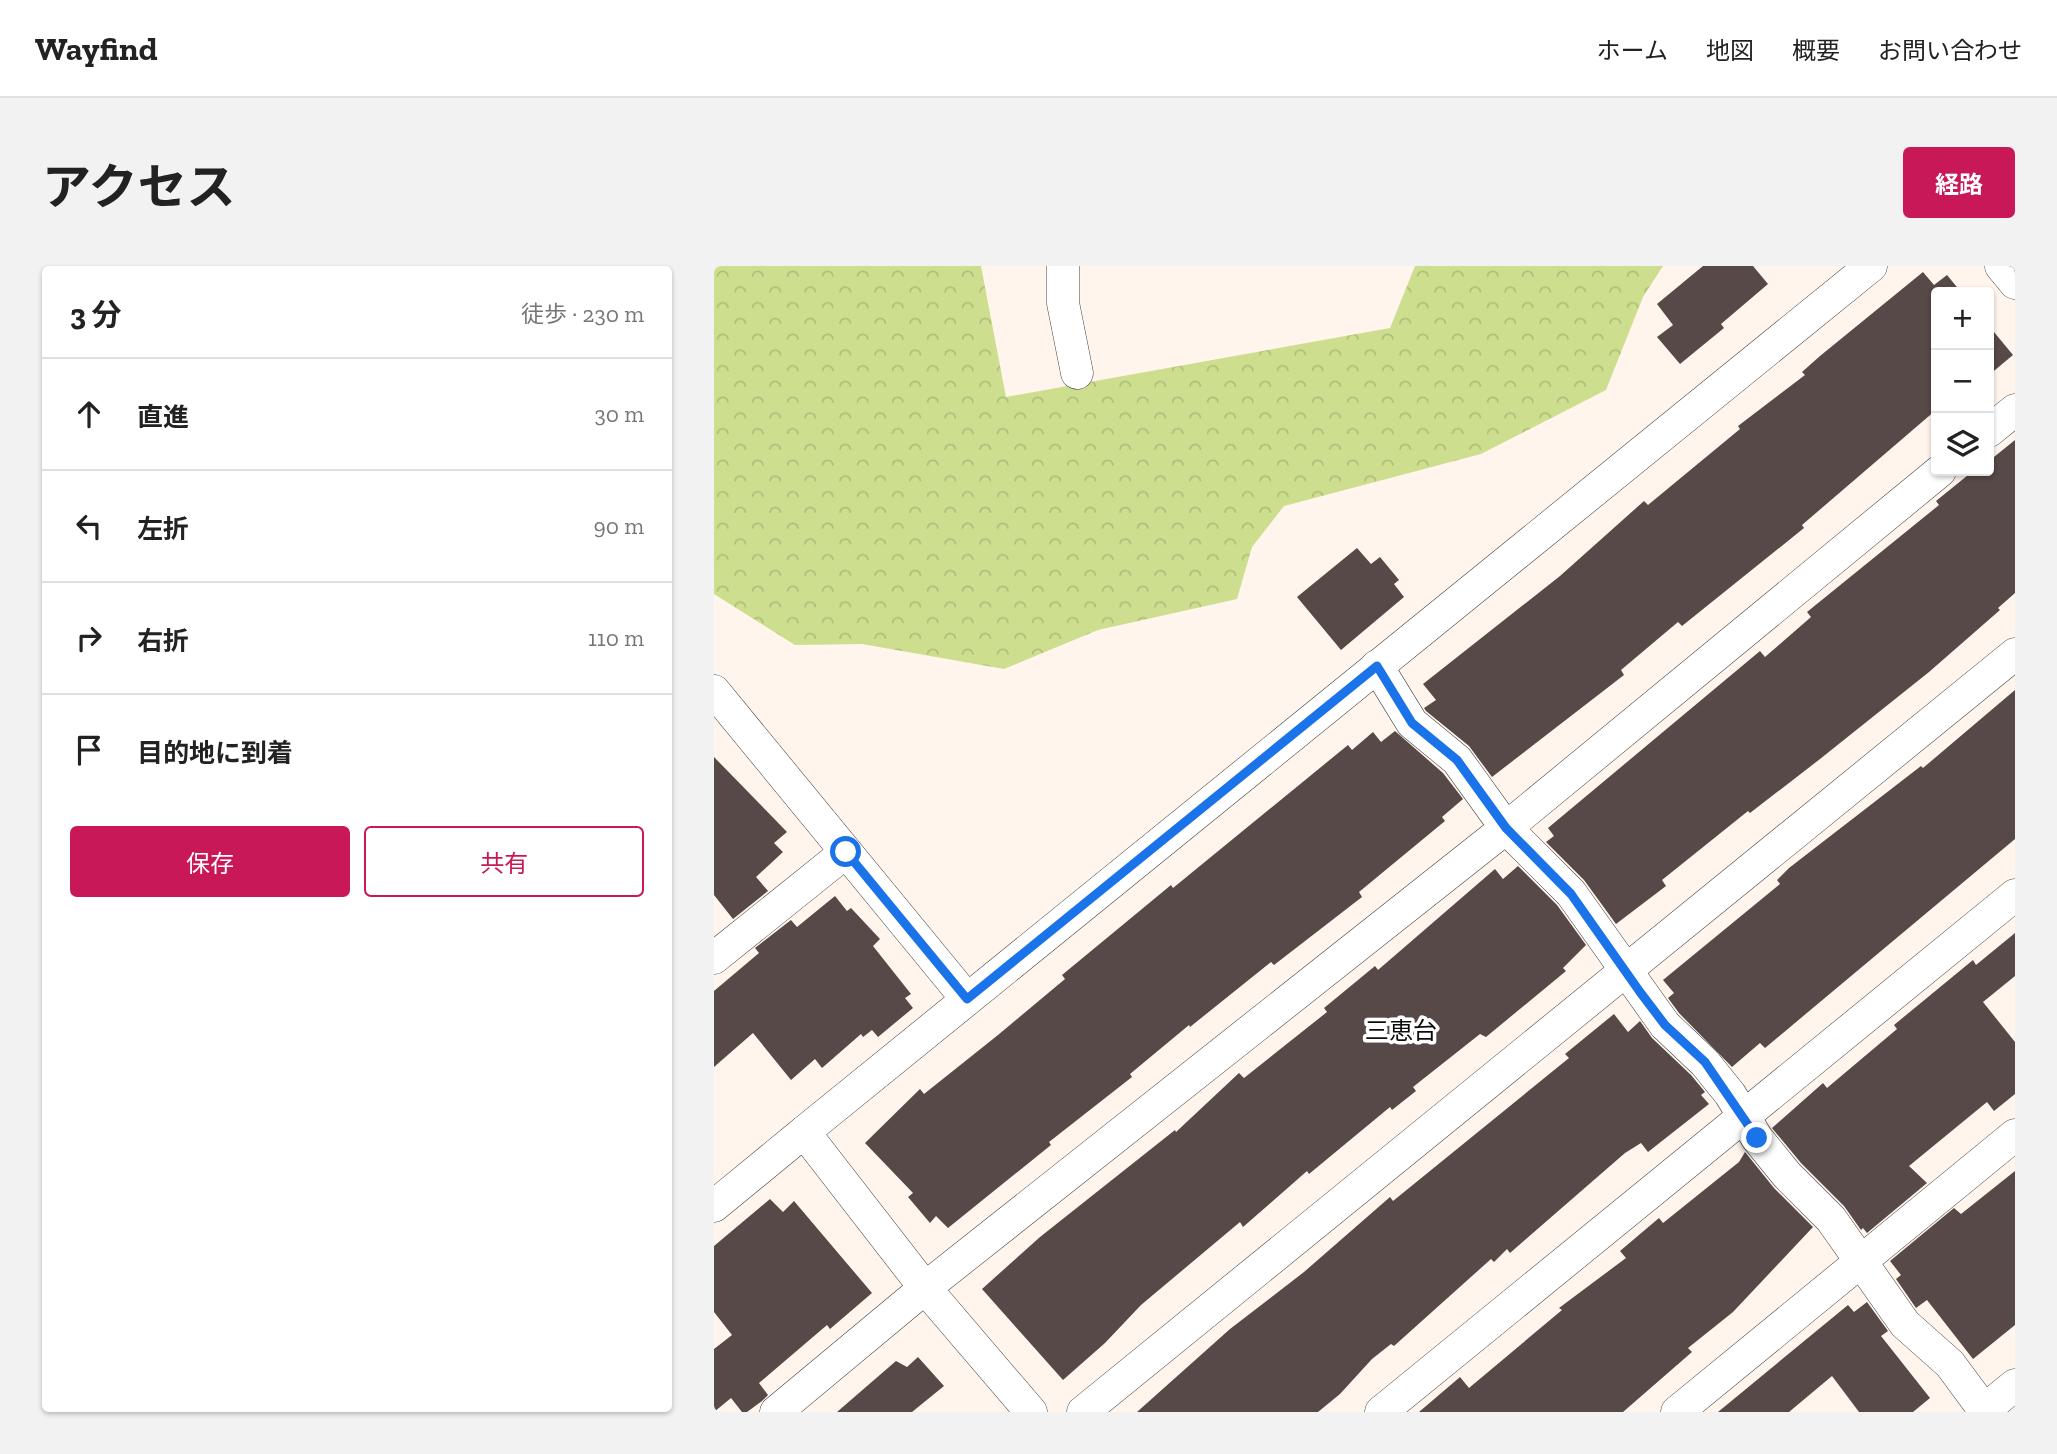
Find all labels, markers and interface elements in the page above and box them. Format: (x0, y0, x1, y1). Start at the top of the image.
text: Wayfind (35, 29, 158, 68)
text: ホーム (1597, 36, 1668, 65)
text: 地図 (1706, 36, 1754, 65)
text: 概要 (1792, 36, 1840, 65)
text: お問い合わせ (1878, 36, 2022, 65)
button: 経路 (1903, 147, 2015, 218)
text: アクセス (42, 158, 236, 217)
map controls (1931, 287, 1994, 476)
button: + (1931, 287, 1994, 350)
text: 3 分 (70, 297, 122, 333)
text: 徒歩 · 230 m (521, 300, 644, 328)
button: − (1931, 350, 1994, 413)
icon: ahead (70, 395, 108, 433)
text: 30 m (594, 400, 644, 428)
text: 直進 (137, 401, 189, 433)
button: layers (1931, 413, 1994, 476)
icon: left (70, 507, 108, 545)
text: 90 m (593, 512, 644, 540)
text: 左折 (137, 513, 189, 545)
icon: right (70, 619, 108, 657)
text: 110 m (588, 624, 644, 652)
text: 右折 (137, 625, 189, 657)
icon: arrive (70, 731, 108, 769)
text: 目的地に到着 (137, 737, 293, 769)
button: 保存 (70, 826, 350, 897)
button: 共有 (364, 826, 644, 897)
route start (830, 836, 861, 867)
district label: 三恵台 (1365, 1016, 1437, 1045)
route end (1741, 1122, 1772, 1153)

